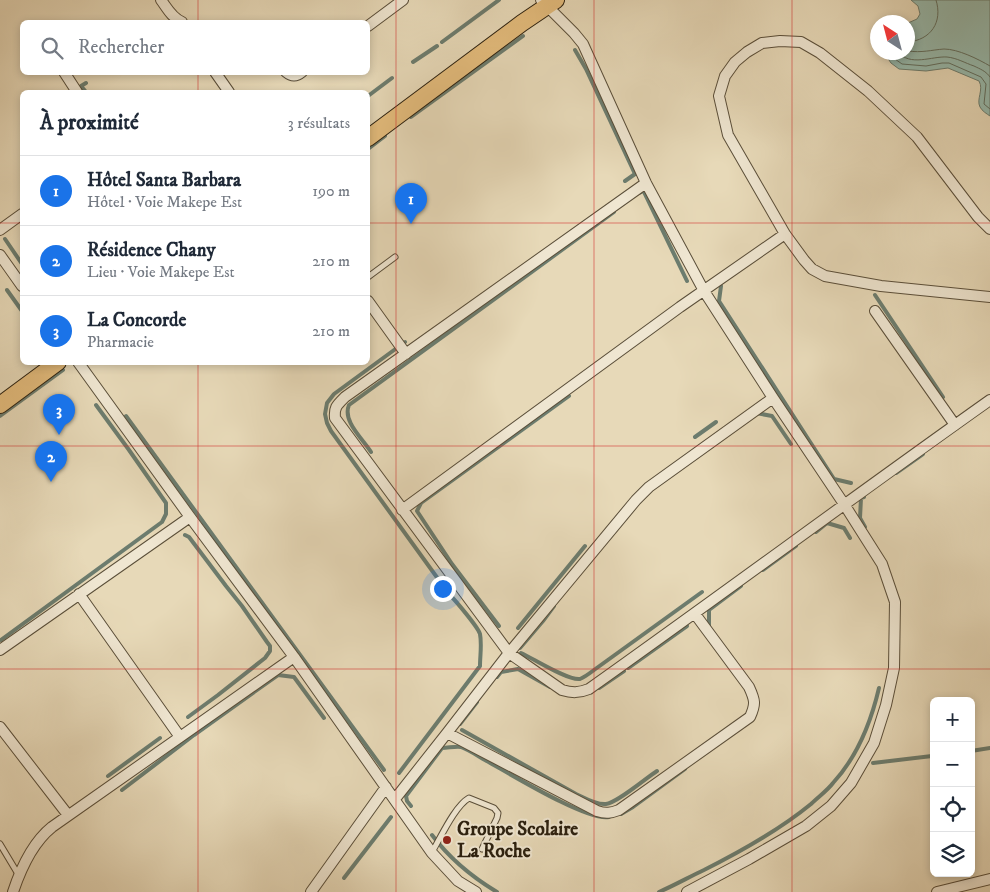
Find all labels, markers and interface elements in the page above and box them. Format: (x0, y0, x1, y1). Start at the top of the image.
north arrow (870, 15, 915, 60)
search box (20, 20, 370, 75)
icon: search (38, 34, 66, 62)
text: Rechercher (78, 36, 164, 59)
text: À proximité (40, 110, 139, 136)
text: 3 résultats (288, 113, 350, 133)
text: Hôtel Santa Barbara (87, 169, 241, 192)
text: 1 (53, 181, 59, 201)
text: 190 m (312, 181, 350, 201)
pin: 1 (395, 183, 427, 224)
text: Hôtel · Voie Makepe Est (87, 192, 242, 212)
text: Résidence Chany (87, 239, 215, 262)
text: 2 (52, 251, 60, 271)
text: 210 m (312, 251, 350, 271)
text: Lieu · Voie Makepe Est (87, 262, 235, 282)
text: La Concorde (87, 309, 186, 332)
text: 3 (53, 321, 59, 341)
text: 210 m (312, 321, 350, 341)
text: Pharmacie (87, 332, 154, 352)
pin: 3 (43, 394, 75, 435)
pin: 2 (35, 441, 67, 482)
your location (430, 576, 456, 602)
map controls (930, 697, 975, 877)
button: + (930, 697, 975, 742)
button: − (930, 742, 975, 787)
button: locate (930, 787, 975, 832)
place label: Groupe Scolaire La Roche (457, 818, 578, 863)
button: layers (930, 832, 975, 877)
marker: Groupe Scolaire La Roche (441, 834, 453, 846)

